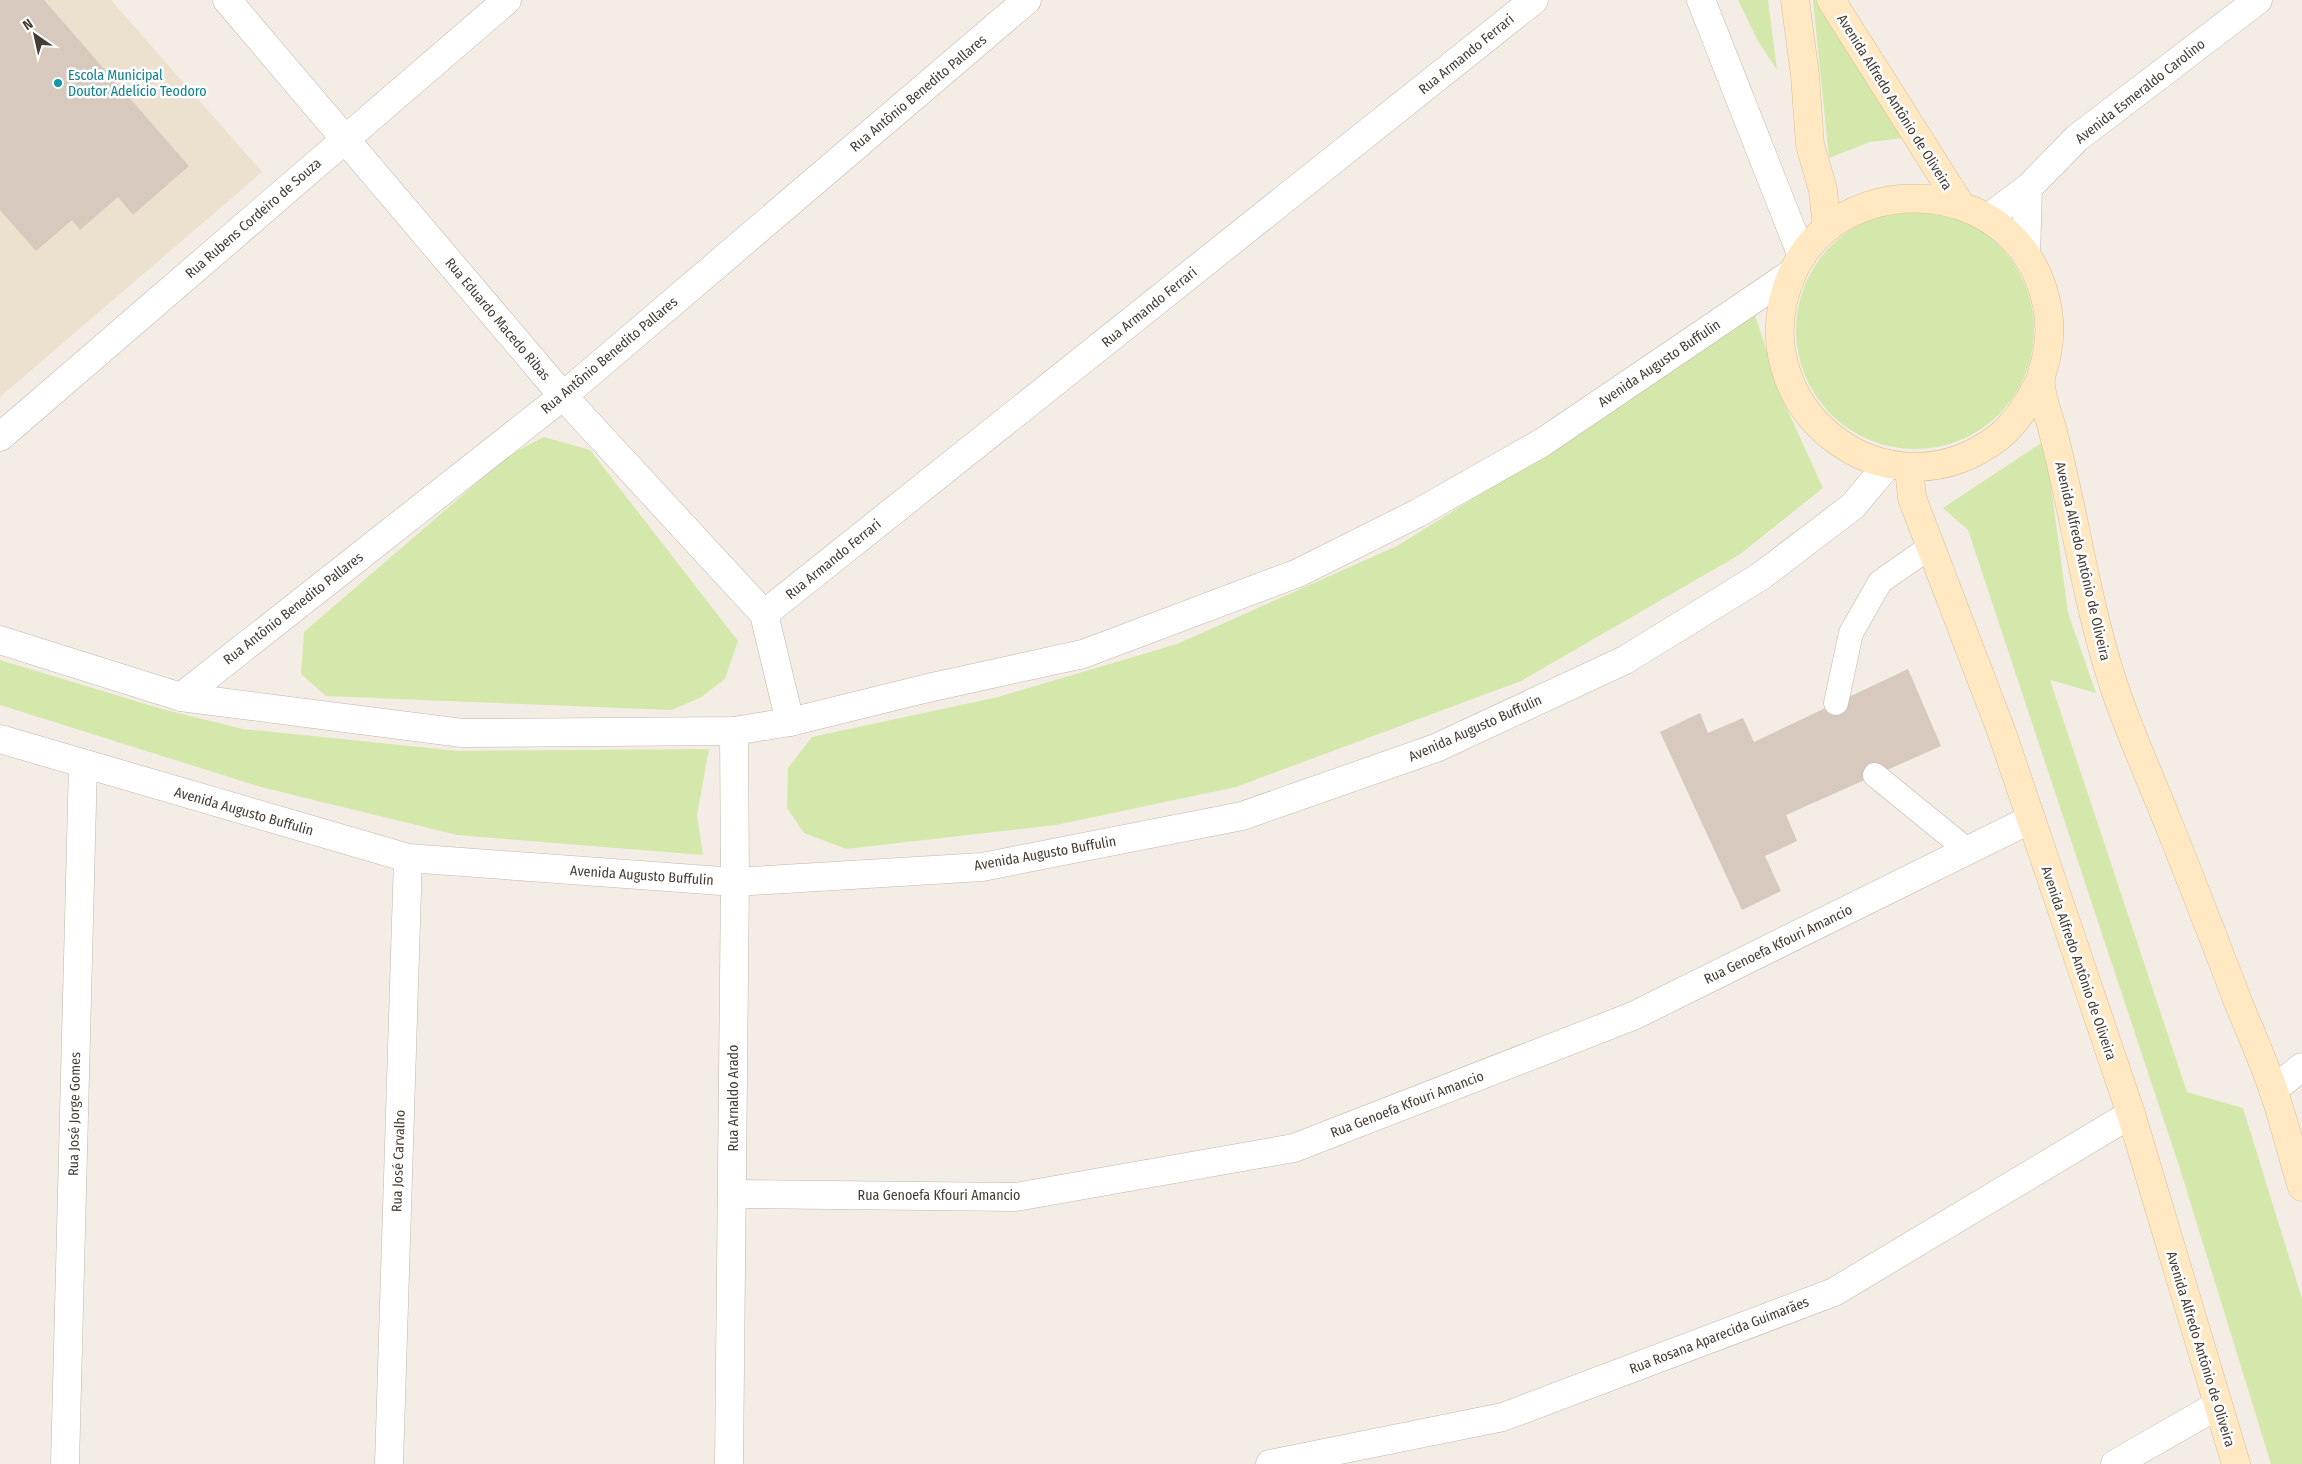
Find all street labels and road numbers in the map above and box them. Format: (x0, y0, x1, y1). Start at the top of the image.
street label: Rua Armando Ferrari (1415, 11, 1517, 98)
street label: Avenida Alfredo Antônio de Oliveira (1833, 11, 1956, 193)
street label: Rua Antônio Benedito Pallares (847, 31, 990, 155)
street label: Avenida Esmeraldo Carolino (2072, 36, 2209, 147)
street label: Rua Rubens Cordeiro de Souza (182, 155, 325, 282)
street label: Rua Eduardo Macedo Ribas (441, 255, 554, 384)
street label: Rua Armando Ferrari (1098, 264, 1200, 351)
street label: Rua Antônio Benedito Pallares (538, 293, 681, 417)
street label: Avenida Augusto Buffulin (1595, 316, 1724, 411)
street label: Avenida Alfredo Antônio de Oliveira (2051, 460, 2114, 662)
street label: Rua Armando Ferrari (782, 516, 884, 603)
street label: Rua Antônio Benedito Pallares (220, 548, 367, 668)
street label: Avenida Augusto Buffulin (1406, 691, 1544, 765)
street label: Avenida Augusto Buffulin (172, 783, 315, 839)
street label: Avenida Augusto Buffulin (973, 833, 1117, 874)
street label: Avenida Augusto Buffulin (570, 862, 714, 889)
street label: Avenida Alfredo Antônio de Oliveira (2037, 864, 2120, 1062)
street label: Rua Genoefa Kfouri Amancio (1701, 901, 1855, 988)
street label: Rua Arnaldo Arado (725, 1045, 742, 1151)
street label: Rua José Jorge Gomes (65, 1052, 84, 1176)
street label: Rua Genoefa Kfouri Amancio (1328, 1067, 1486, 1142)
street label: Rua José Carvalho (388, 1110, 409, 1212)
street label: Rua Genoefa Kfouri Amancio (858, 1187, 1020, 1204)
street label: Avenida Alfredo Antônio de Oliveira (2163, 1249, 2238, 1449)
street label: Rua Rosana Aparecida Guimarães (1627, 1293, 1811, 1378)

